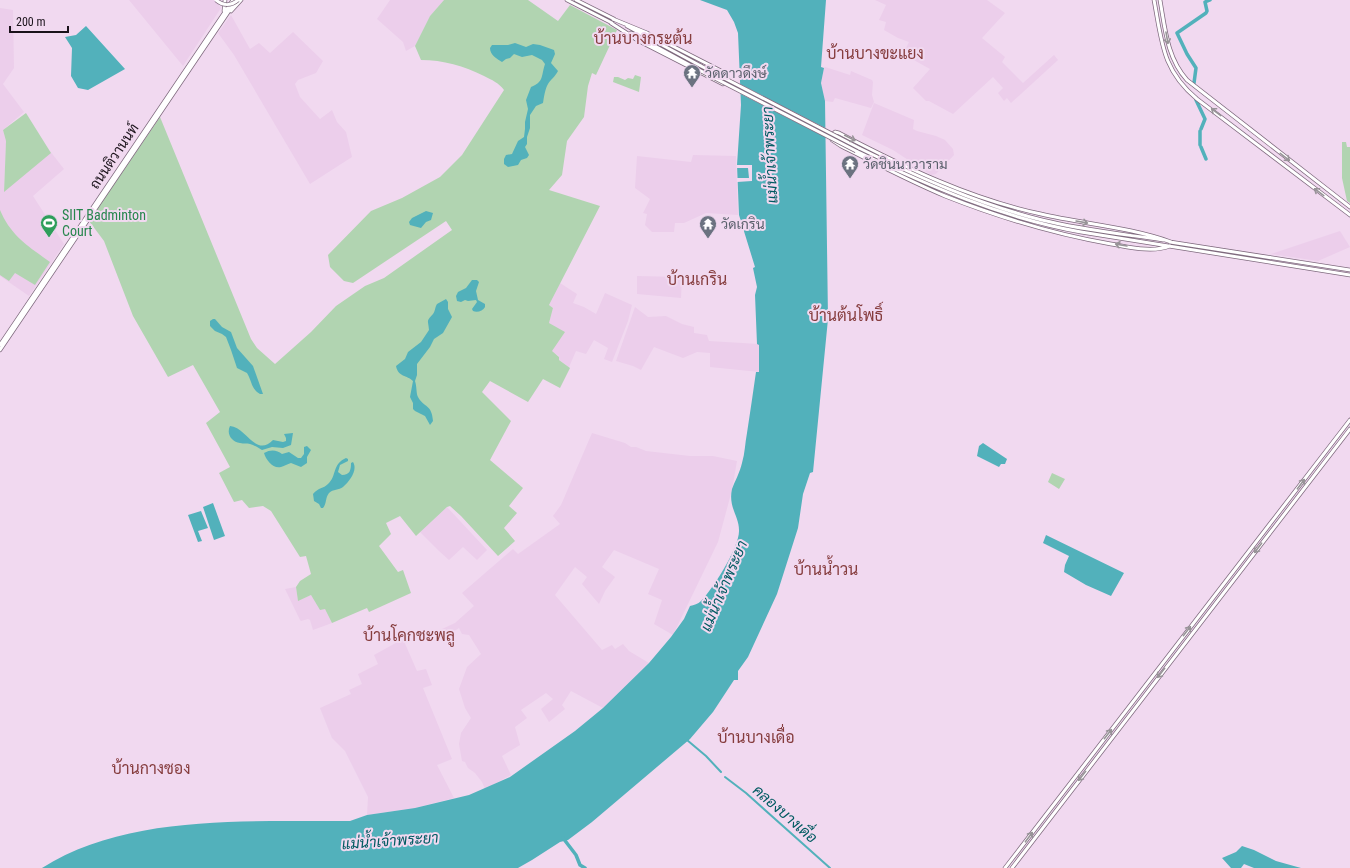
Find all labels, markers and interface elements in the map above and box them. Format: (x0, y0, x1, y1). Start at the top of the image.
scale bar (10, 8, 68, 34)
text: 200 m (16, 15, 46, 29)
district label: บ้านบางกระต้น (593, 28, 693, 48)
one-way arrow (1163, 31, 1171, 44)
district label: บ้านบางขะแยง (826, 43, 924, 63)
temple icon: วัดดาวดึงษ์ (682, 63, 702, 88)
place label: วัดดาวดึงษ์ (705, 64, 767, 81)
water label: แม่น้ำเจ้าพระยา (754, 106, 782, 204)
one-way arrow (1210, 108, 1221, 117)
street label: ถนนติวานนท์ (85, 120, 142, 192)
one-way arrow (843, 135, 855, 142)
one-way arrow (1280, 153, 1291, 162)
temple icon: วัดชินนาวาราม (840, 154, 860, 179)
place label: วัดชินนาวาราม (863, 156, 948, 172)
one-way arrow (1314, 187, 1325, 196)
place label: SIIT Badminton Court (62, 207, 146, 239)
sports icon: SIIT Badminton Court (39, 213, 59, 238)
temple icon: วัดเกริน (698, 214, 718, 239)
place label: วัดเกริน (721, 216, 765, 232)
one-way arrow (1075, 218, 1088, 226)
one-way arrow (1115, 241, 1128, 249)
district label: บ้านเกริน (667, 269, 727, 289)
district label: บ้านต้นโพธิ์ (809, 301, 884, 325)
one-way arrow (1297, 478, 1305, 489)
water label: แม่น้ำเจ้าพระยา (693, 536, 751, 634)
one-way arrow (1253, 542, 1262, 553)
district label: บ้านน้ำวน (794, 555, 858, 579)
district label: บ้านโคกชะพลู (363, 624, 455, 647)
one-way arrow (1183, 625, 1192, 636)
one-way arrow (1157, 668, 1166, 679)
district label: บ้านบางเดื่อ (717, 723, 795, 747)
one-way arrow (1104, 728, 1112, 739)
district label: บ้านกางซอง (111, 758, 191, 778)
one-way arrow (1078, 771, 1086, 782)
water label: คลองบางเดื่อ (749, 777, 825, 847)
water label: แม่น้ำเจ้าพระยา (341, 825, 439, 853)
one-way arrow (1025, 832, 1033, 843)

